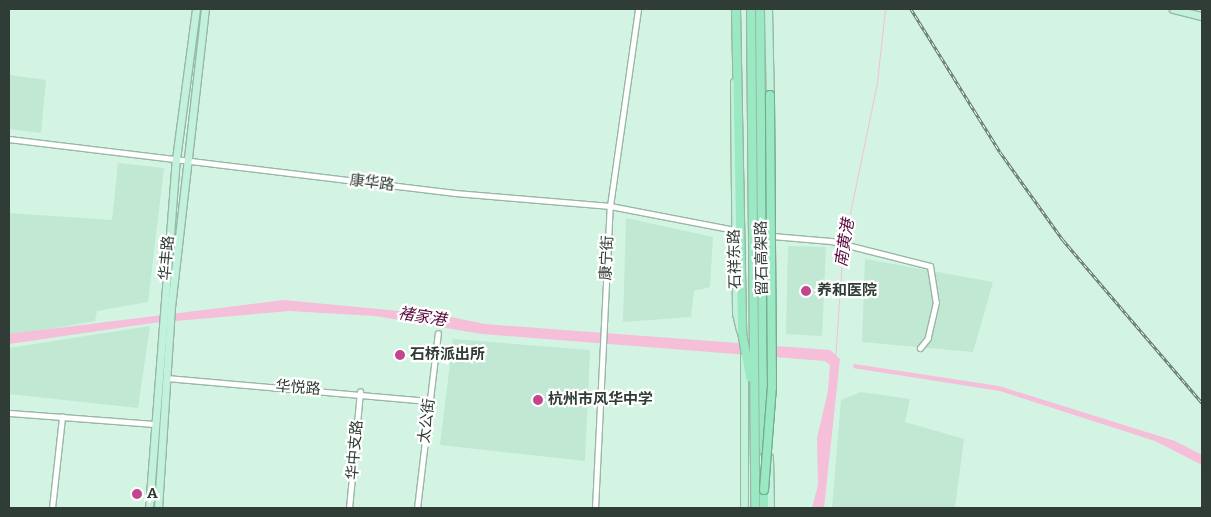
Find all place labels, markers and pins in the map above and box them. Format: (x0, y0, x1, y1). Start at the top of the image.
place label: 养和医院 (817, 282, 877, 300)
marker: 养和医院 (799, 284, 813, 298)
place label: 石桥派出所 (410, 346, 485, 364)
marker: 石桥派出所 (394, 349, 406, 361)
place label: 杭州市风华中学 (548, 391, 653, 409)
marker: 杭州市风华中学 (532, 394, 544, 406)
place label: A (147, 485, 158, 503)
marker: A (131, 488, 143, 500)

